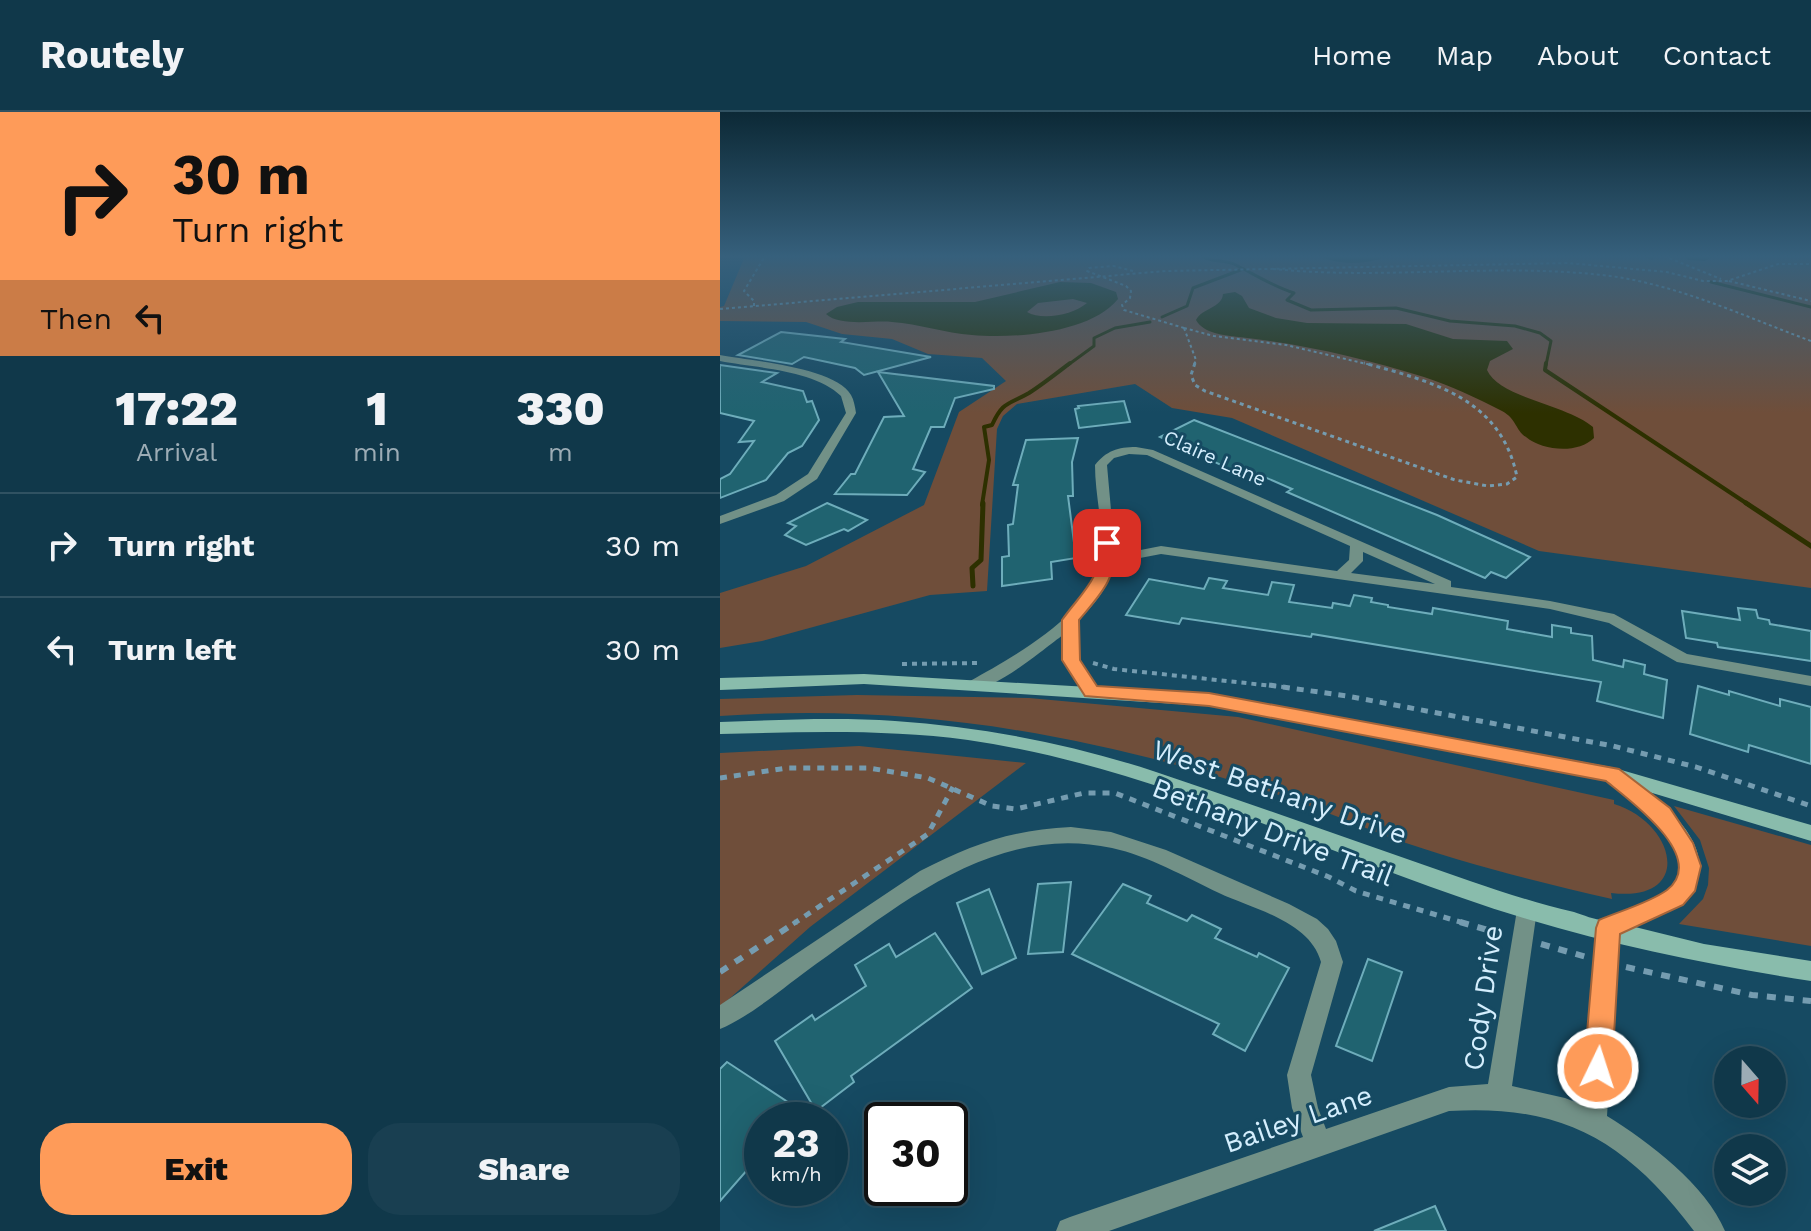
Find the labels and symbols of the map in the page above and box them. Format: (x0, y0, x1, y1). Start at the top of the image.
street label: Claire Lane (1160, 425, 1270, 491)
pin (1073, 509, 1141, 577)
street label: West Bethany Drive (1148, 733, 1412, 851)
street label: Bethany Drive Trail (1148, 771, 1399, 893)
street label: Cody Drive (1456, 923, 1510, 1073)
position arrow (1556, 1026, 1640, 1110)
north arrow (1714, 1046, 1786, 1118)
street label: Bailey Lane (1219, 1078, 1377, 1160)
speed limit sign: 30 (864, 1102, 968, 1206)

